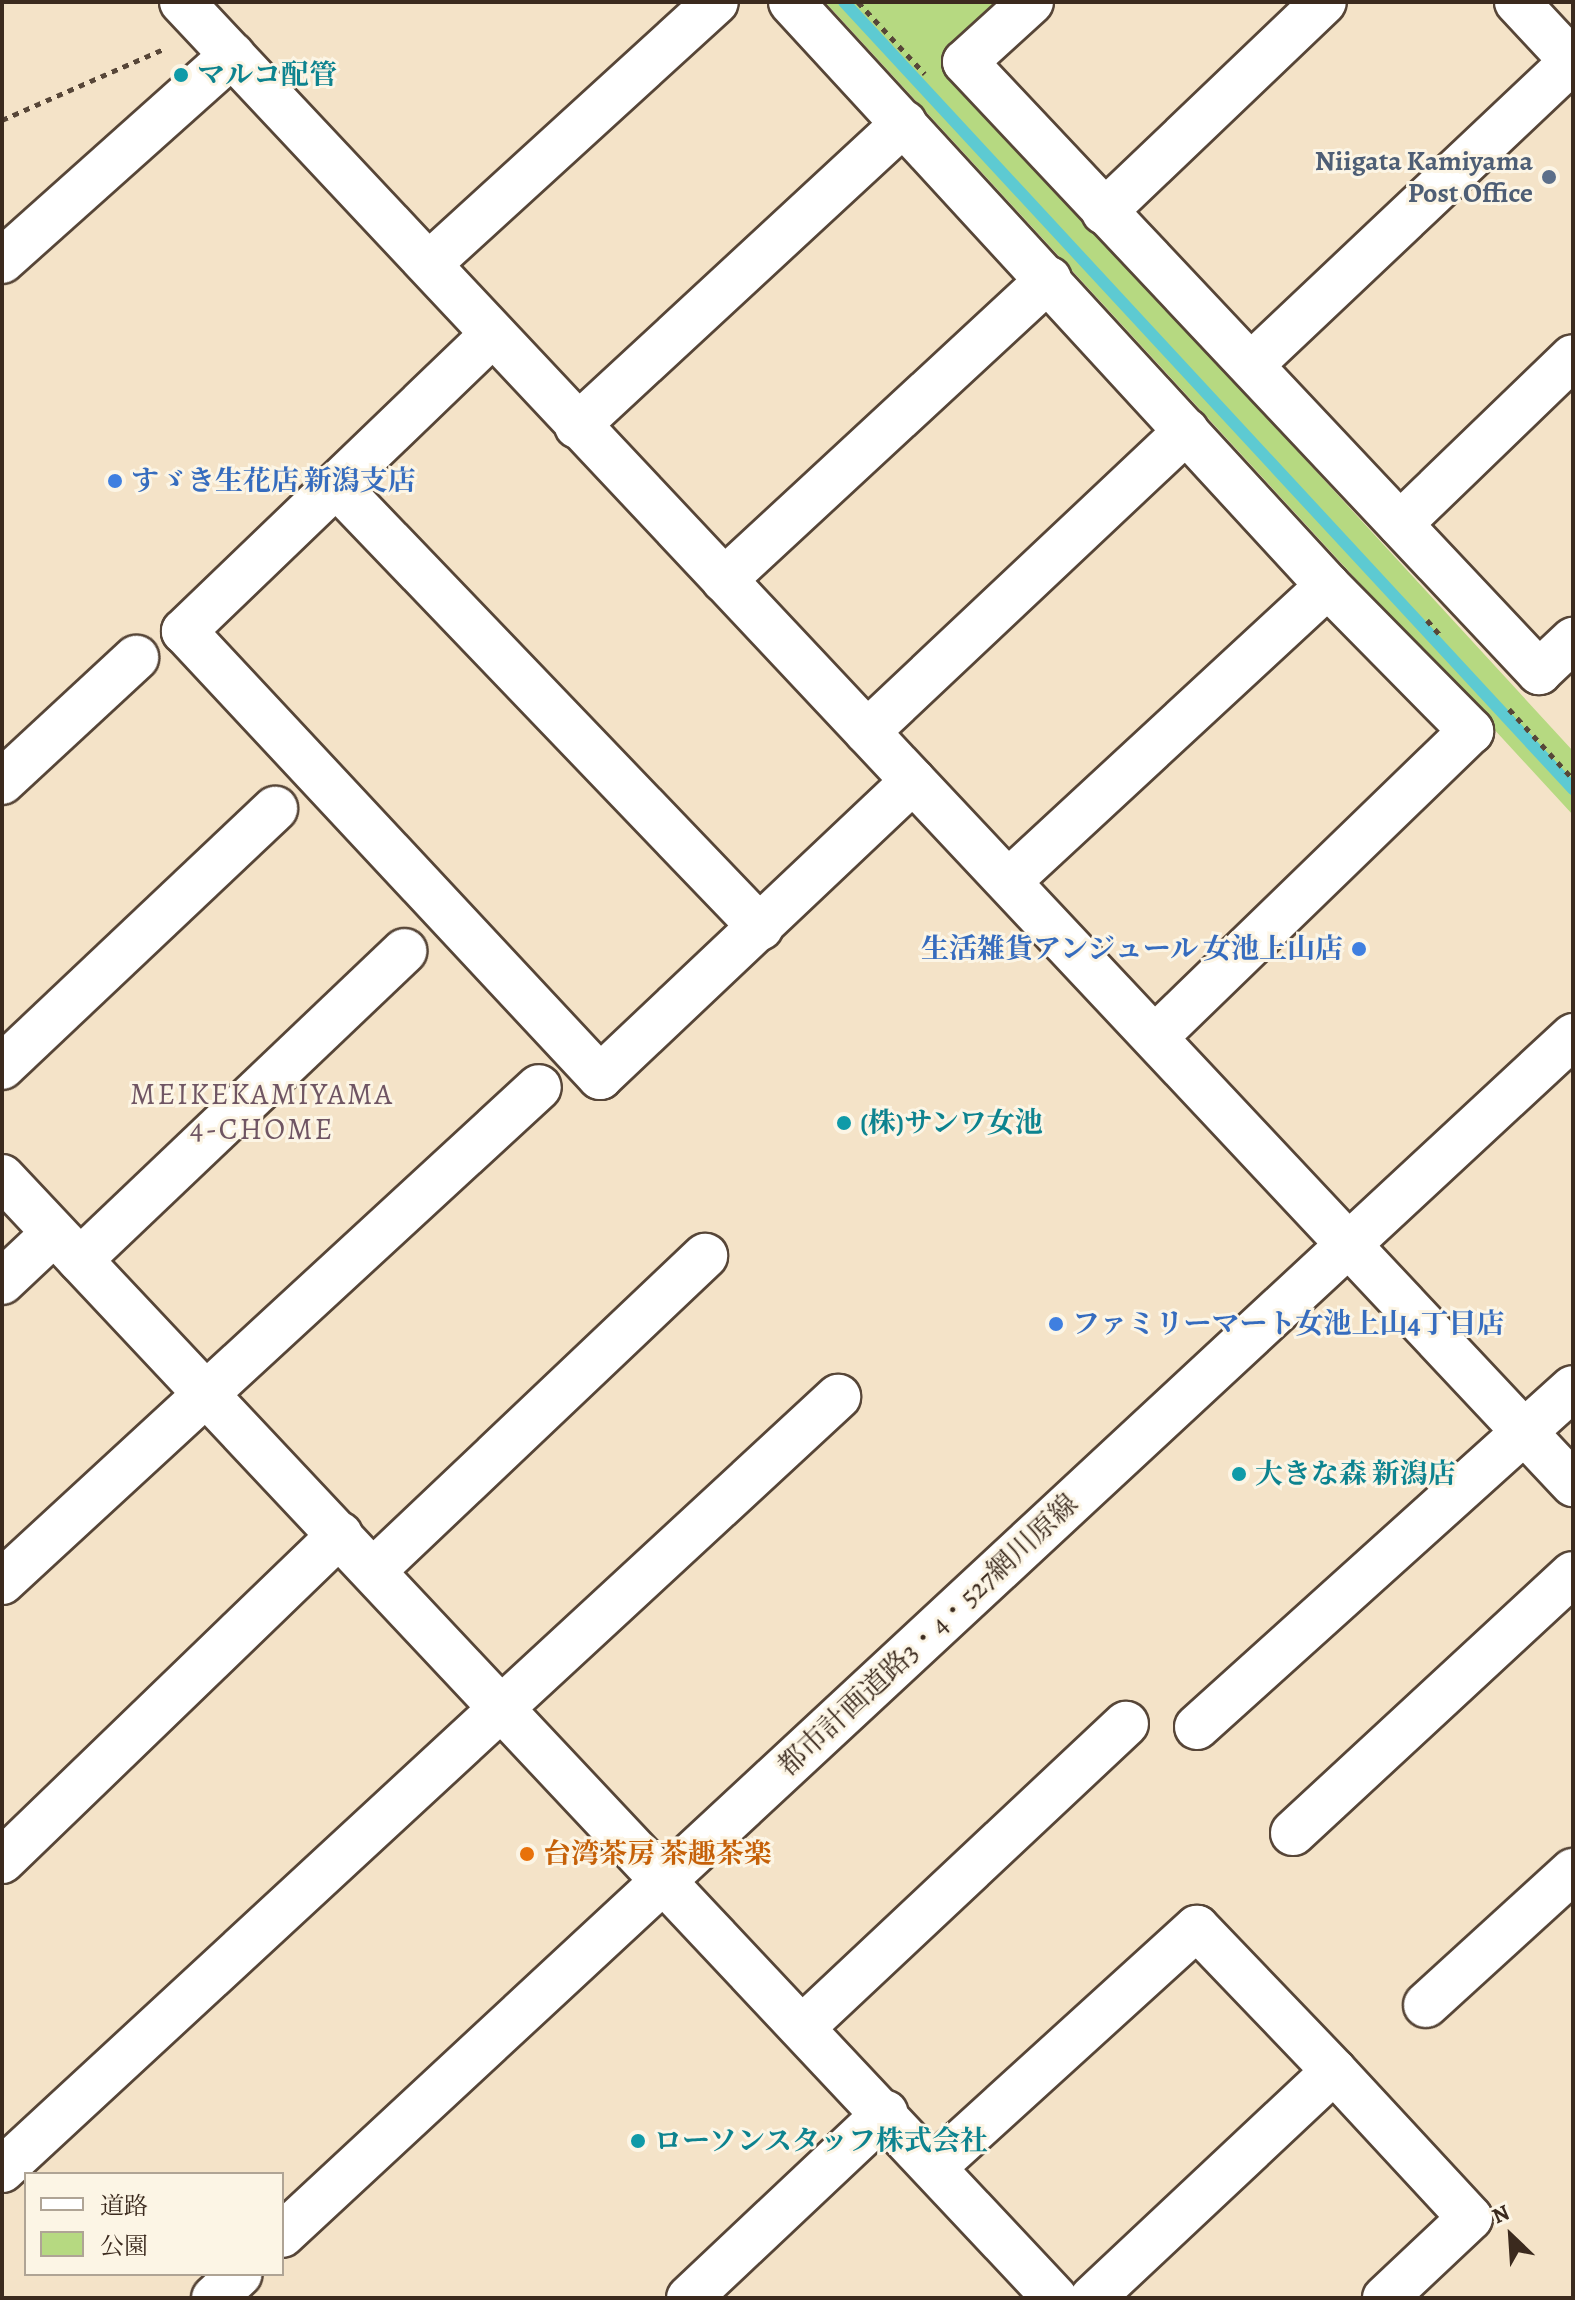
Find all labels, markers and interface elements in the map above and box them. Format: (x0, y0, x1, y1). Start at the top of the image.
place label: マルコ配管 (197, 58, 337, 92)
marker: マルコ配管 (172, 66, 190, 84)
place label: Niigata Kamiyama Post Office (1315, 144, 1533, 210)
marker: Niigata Kamiyama Post Office (1540, 168, 1558, 186)
place label: すゞき生花店 新潟支店 (131, 464, 416, 498)
marker: すゞき生花店 新潟支店 (106, 472, 124, 490)
place label: 生活雑貨アンジュール 女池上山店 (918, 932, 1343, 966)
marker: 生活雑貨アンジュール 女池上山店 (1350, 940, 1368, 958)
district label: MEIKEKAMIYAMA 4-CHOME (130, 1076, 394, 1146)
place label: (株)サンワ女池 (860, 1106, 1044, 1140)
marker: (株)サンワ女池 (835, 1114, 853, 1132)
place label: ファミリーマート女池上山4丁目店 (1072, 1307, 1505, 1341)
marker: ファミリーマート女池上山4丁目店 (1047, 1315, 1065, 1333)
place label: 大きな森 新潟店 (1255, 1457, 1456, 1491)
marker: 大きな森 新潟店 (1230, 1465, 1248, 1483)
street label: 都市計画道路3・4・527網川原線 (771, 1487, 1085, 1783)
place label: 台湾茶房 茶趣茶楽 (543, 1837, 772, 1871)
marker: 台湾茶房 茶趣茶楽 (518, 1845, 536, 1863)
place label: ローソンスタッフ株式会社 (654, 2124, 990, 2158)
marker: ローソンスタッフ株式会社 (629, 2132, 647, 2150)
legend (24, 2172, 284, 2276)
text: 道路 (100, 2190, 148, 2222)
north arrow (1471, 2196, 1551, 2276)
text: N (1487, 2197, 1514, 2231)
text: 公園 (100, 2230, 148, 2262)

